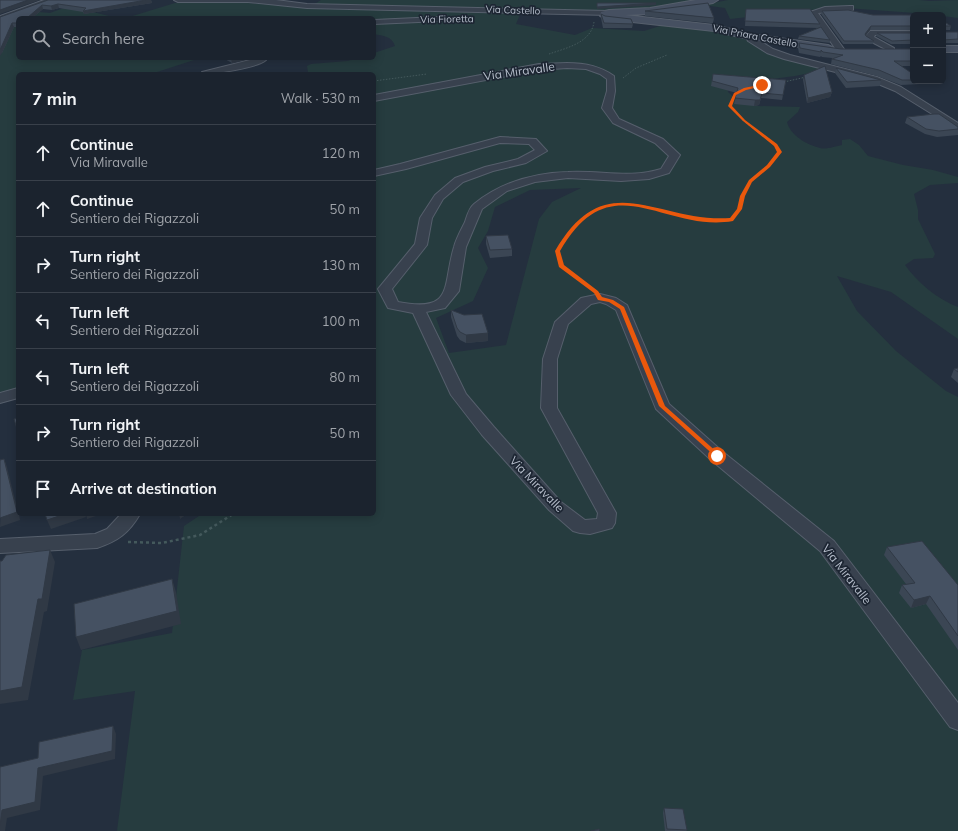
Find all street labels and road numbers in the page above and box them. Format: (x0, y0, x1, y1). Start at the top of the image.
street label: Via Castello (485, 3, 541, 17)
street label: Via Fioretta (420, 12, 474, 26)
street label: Via Priara Castello (712, 21, 798, 51)
street label: Via Miravalle (482, 59, 556, 83)
street label: Via Miravalle (507, 453, 567, 515)
street label: Via Miravalle (819, 541, 875, 607)

